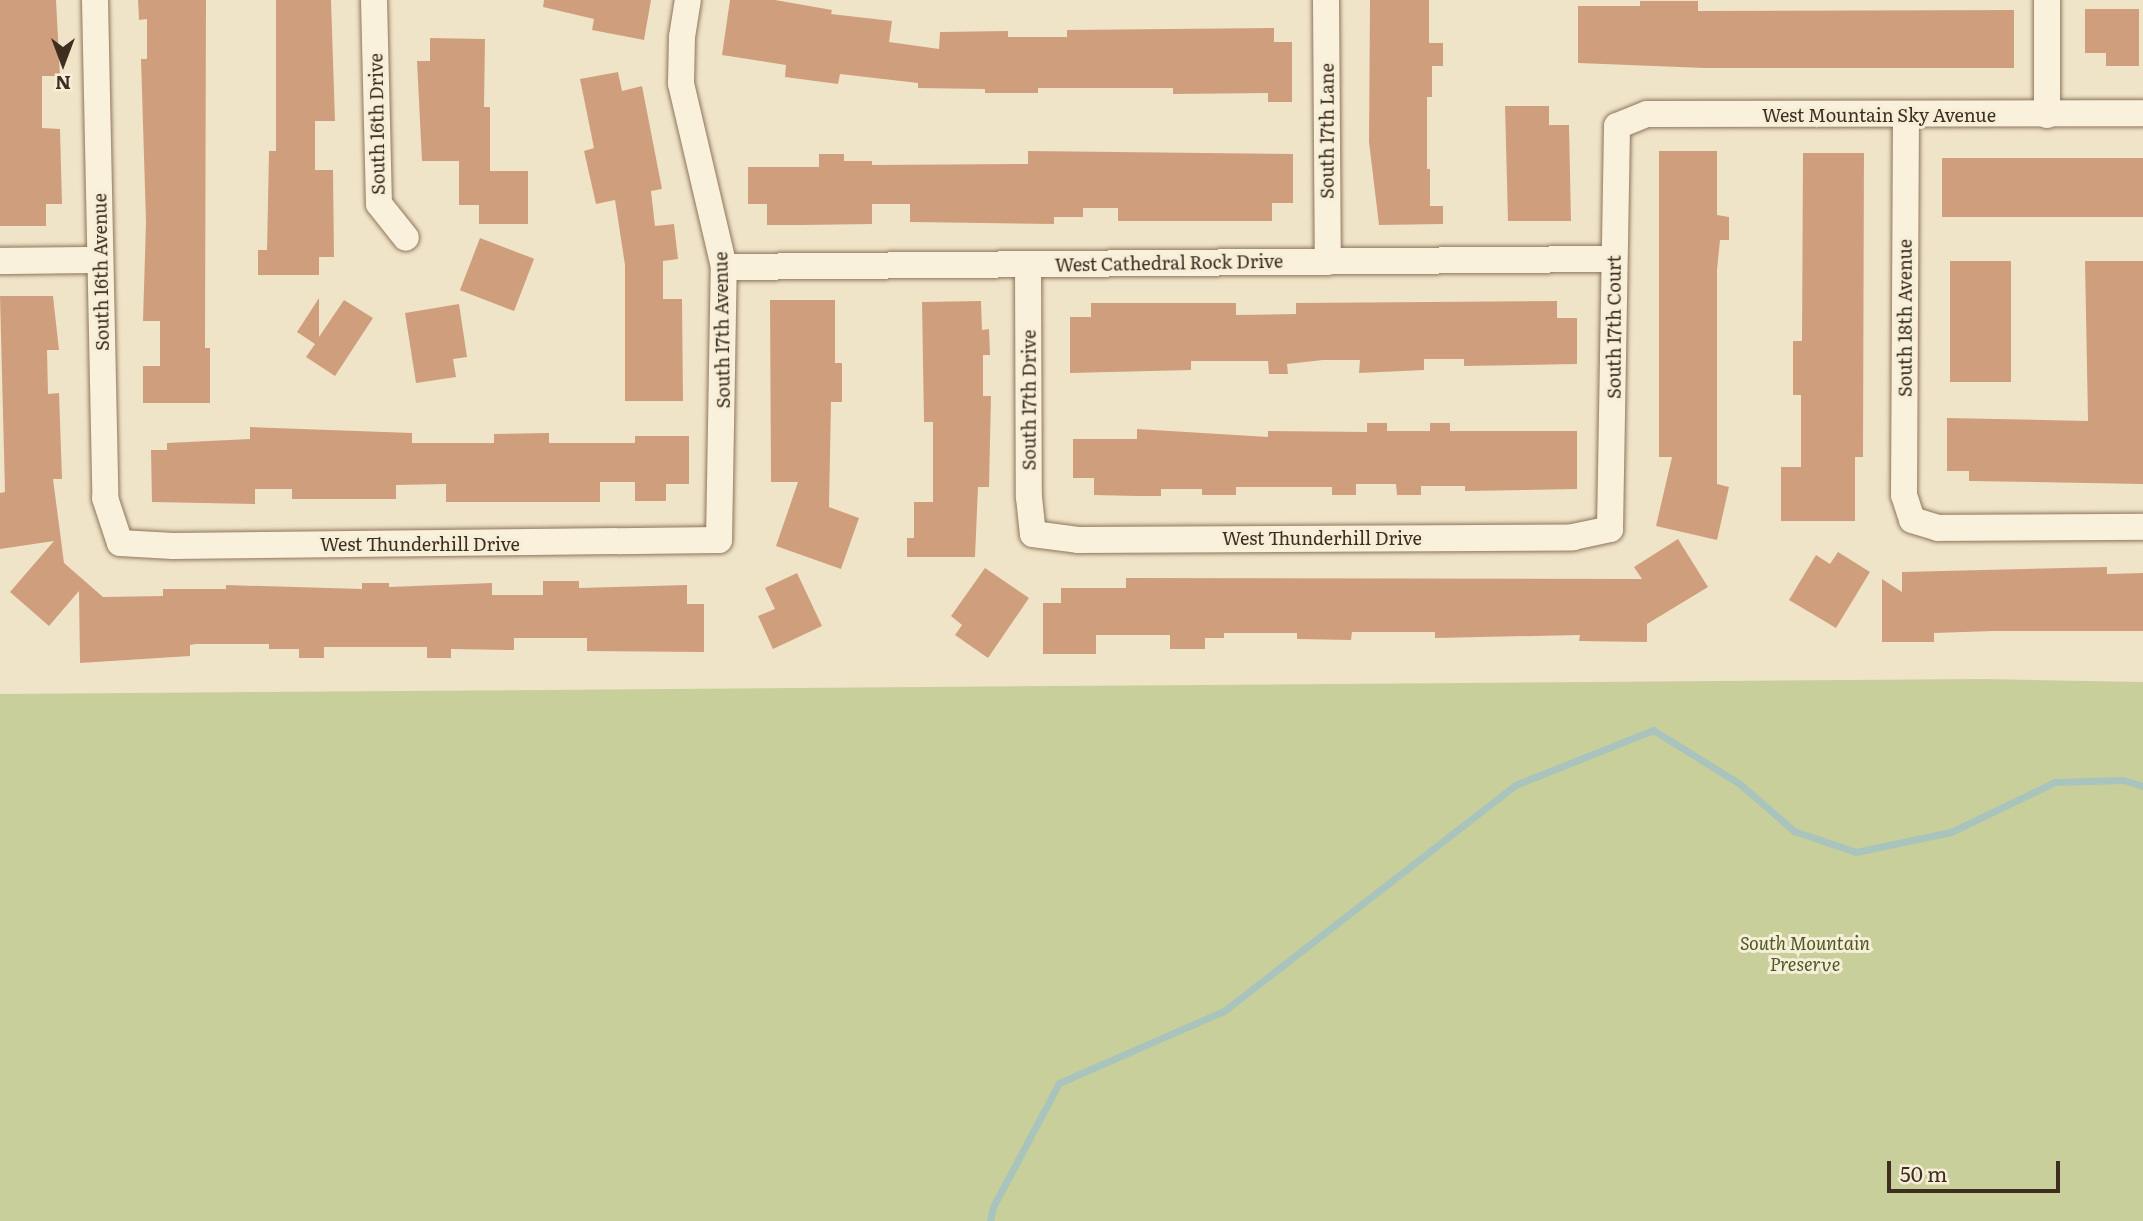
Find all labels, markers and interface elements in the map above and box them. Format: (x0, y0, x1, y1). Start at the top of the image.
north arrow (28, 28, 98, 98)
street label: South 16th Drive (365, 53, 389, 195)
street label: South 17th Lane (1316, 63, 1338, 199)
text: N (55, 70, 71, 98)
street label: West Mountain Sky Avenue (1762, 104, 1996, 126)
street label: South 16th Avenue (89, 193, 113, 351)
street label: South 18th Avenue (1894, 239, 1916, 397)
street label: West Cathedral Rock Drive (1055, 250, 1283, 276)
street label: South 17th Avenue (710, 251, 734, 409)
street label: South 17th Court (1603, 255, 1625, 399)
street label: South 17th Drive (1018, 330, 1040, 470)
street label: West Thunderhill Drive (1222, 527, 1422, 549)
street label: West Thunderhill Drive (320, 533, 520, 555)
park label: South Mountain Preserve (1740, 933, 1870, 976)
scale bar (1891, 1148, 2064, 1192)
text: 50 m (1900, 1157, 1947, 1188)

